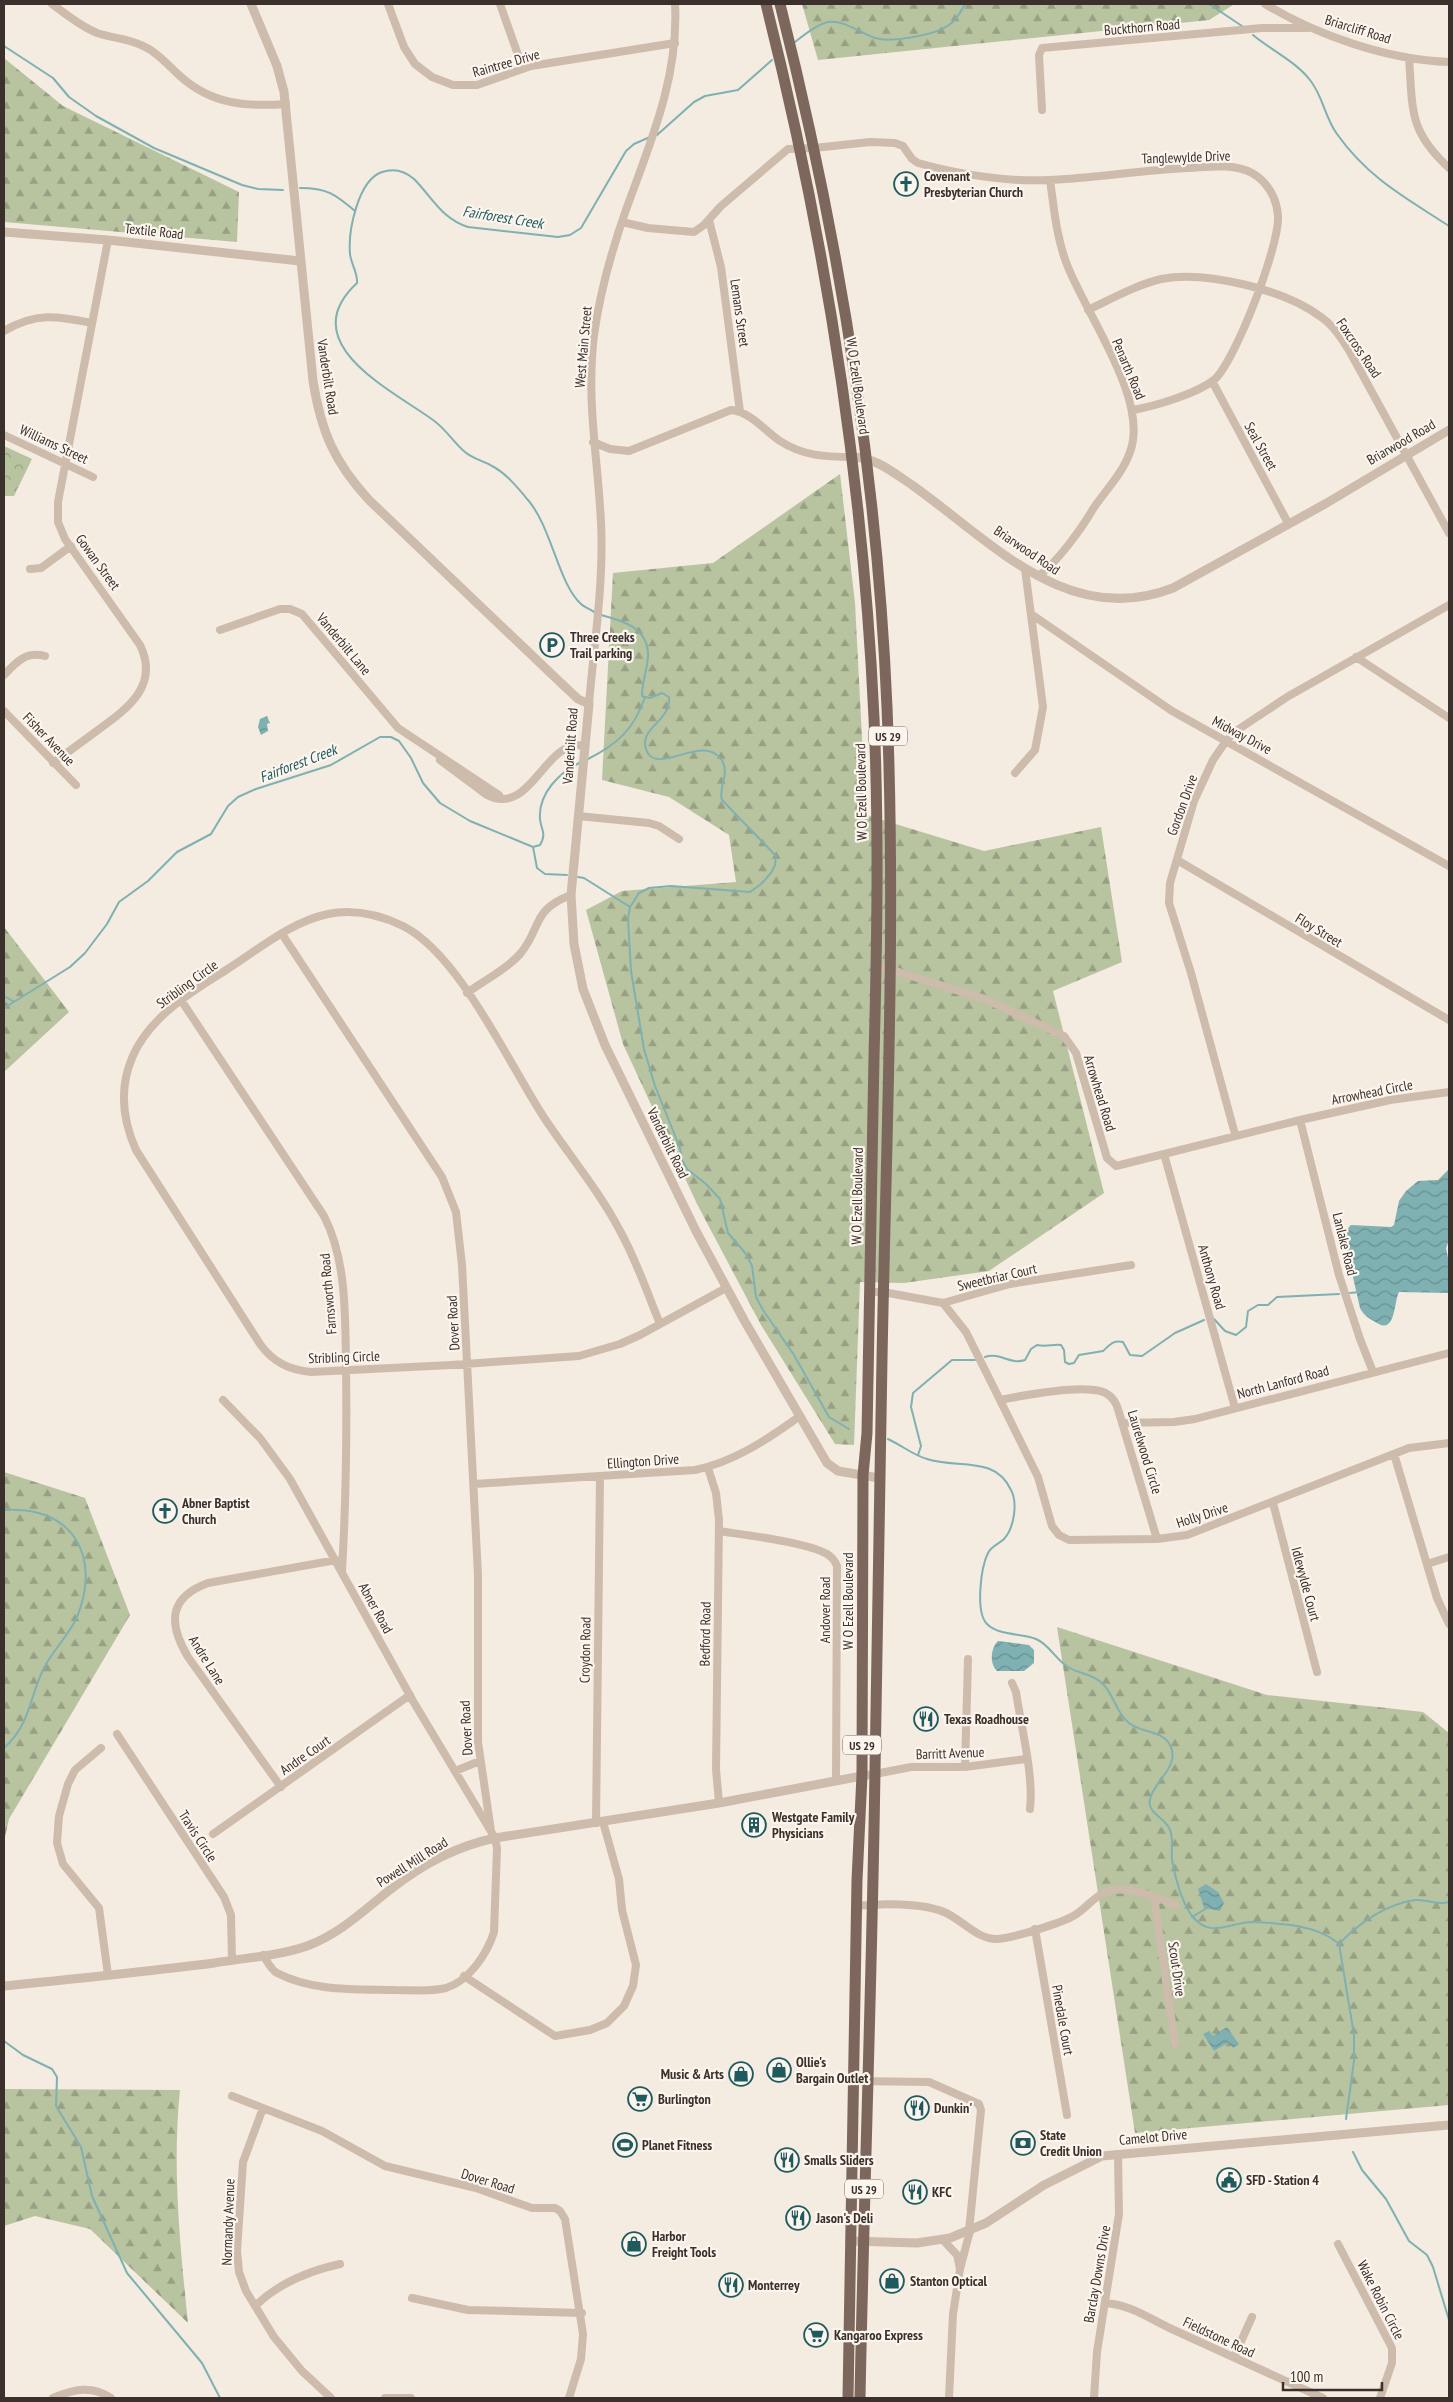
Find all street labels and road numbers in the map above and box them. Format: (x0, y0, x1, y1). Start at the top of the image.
street label: Briarcliff Road (1323, 10, 1393, 48)
street label: Buckthorn Road (1103, 15, 1181, 39)
street label: Raintree Drive (470, 45, 542, 81)
street label: Tanglewylde Drive (1141, 146, 1231, 168)
street label: Textile Road (124, 219, 184, 243)
street label: Lemans Street (726, 278, 754, 348)
street label: West Main Street (570, 305, 596, 389)
street label: Foxcross Road (1332, 315, 1386, 381)
street label: Penarth Road (1108, 336, 1150, 402)
street label: Vanderbilt Road (313, 337, 343, 416)
street label: W O Ezell Boulevard (842, 337, 874, 435)
street label: Briarwood Road (1364, 415, 1438, 469)
street label: Seal Street (1240, 419, 1282, 473)
street label: Williams Street (17, 420, 91, 468)
street label: Briarwood Road (990, 521, 1064, 579)
street label: Gowan Street (72, 531, 124, 594)
street label: Vanderbilt Lane (312, 608, 375, 679)
street label: Vanderbilt Road (558, 707, 582, 786)
street label: Fisher Avenue (19, 709, 79, 770)
street label: Midway Drive (1209, 712, 1275, 758)
road number: US 29 (869, 726, 907, 746)
street label: W O Ezell Boulevard (851, 743, 871, 841)
street label: Gordon Drive (1163, 772, 1201, 838)
street label: Floy Street (1292, 909, 1346, 951)
street label: Stribling Circle (153, 956, 221, 1012)
street label: Arrowhead Road (1080, 1053, 1120, 1133)
street label: Arrowhead Circle (1330, 1075, 1414, 1109)
street label: Vanderbilt Road (643, 1104, 693, 1181)
street label: W O Ezell Boulevard (847, 1147, 867, 1245)
street label: Lanlake Road (1329, 1211, 1361, 1277)
street label: Anthony Road (1194, 1242, 1230, 1312)
street label: Farnsworth Road (315, 1253, 341, 1335)
street label: Sweetbriar Court (956, 1259, 1039, 1295)
street label: Dover Road (443, 1295, 463, 1351)
street label: Stribling Circle (308, 1347, 380, 1367)
street label: North Lanford Road (1235, 1361, 1331, 1403)
street label: Laurelwood Circle (1124, 1408, 1166, 1496)
street label: Ellington Drive (606, 1449, 680, 1472)
street label: Holly Drive (1174, 1498, 1230, 1532)
street label: Idlewylde Court (1287, 1545, 1325, 1623)
street label: W O Ezell Boulevard (839, 1552, 857, 1650)
street label: Andover Road (816, 1577, 834, 1643)
street label: Abner Road (355, 1579, 397, 1637)
street label: Bedford Road (695, 1601, 715, 1667)
street label: Croydon Road (575, 1617, 595, 1683)
street label: Andre Lane (185, 1632, 229, 1688)
street label: Dover Road (456, 1700, 476, 1756)
street label: Andre Court (276, 1731, 334, 1779)
road number: US 29 (843, 1736, 881, 1754)
street label: Barritt Avenue (915, 1743, 985, 1763)
street label: Travis Circle (175, 1807, 221, 1865)
street label: Powell Mill Road (373, 1833, 451, 1891)
street label: Scout Drive (1164, 1940, 1190, 1998)
street label: Pinedale Court (1048, 1983, 1078, 2057)
street label: Camelot Drive (1118, 2125, 1188, 2149)
street label: Dover Road (459, 2164, 517, 2198)
street label: Normandy Avenue (217, 2178, 239, 2266)
road number: US 29 (845, 2180, 883, 2198)
street label: Barclay Downs Drive (1080, 2224, 1114, 2324)
street label: Wake Robin Circle (1353, 2257, 1409, 2343)
street label: Fieldstone Road (1180, 2313, 1258, 2361)

